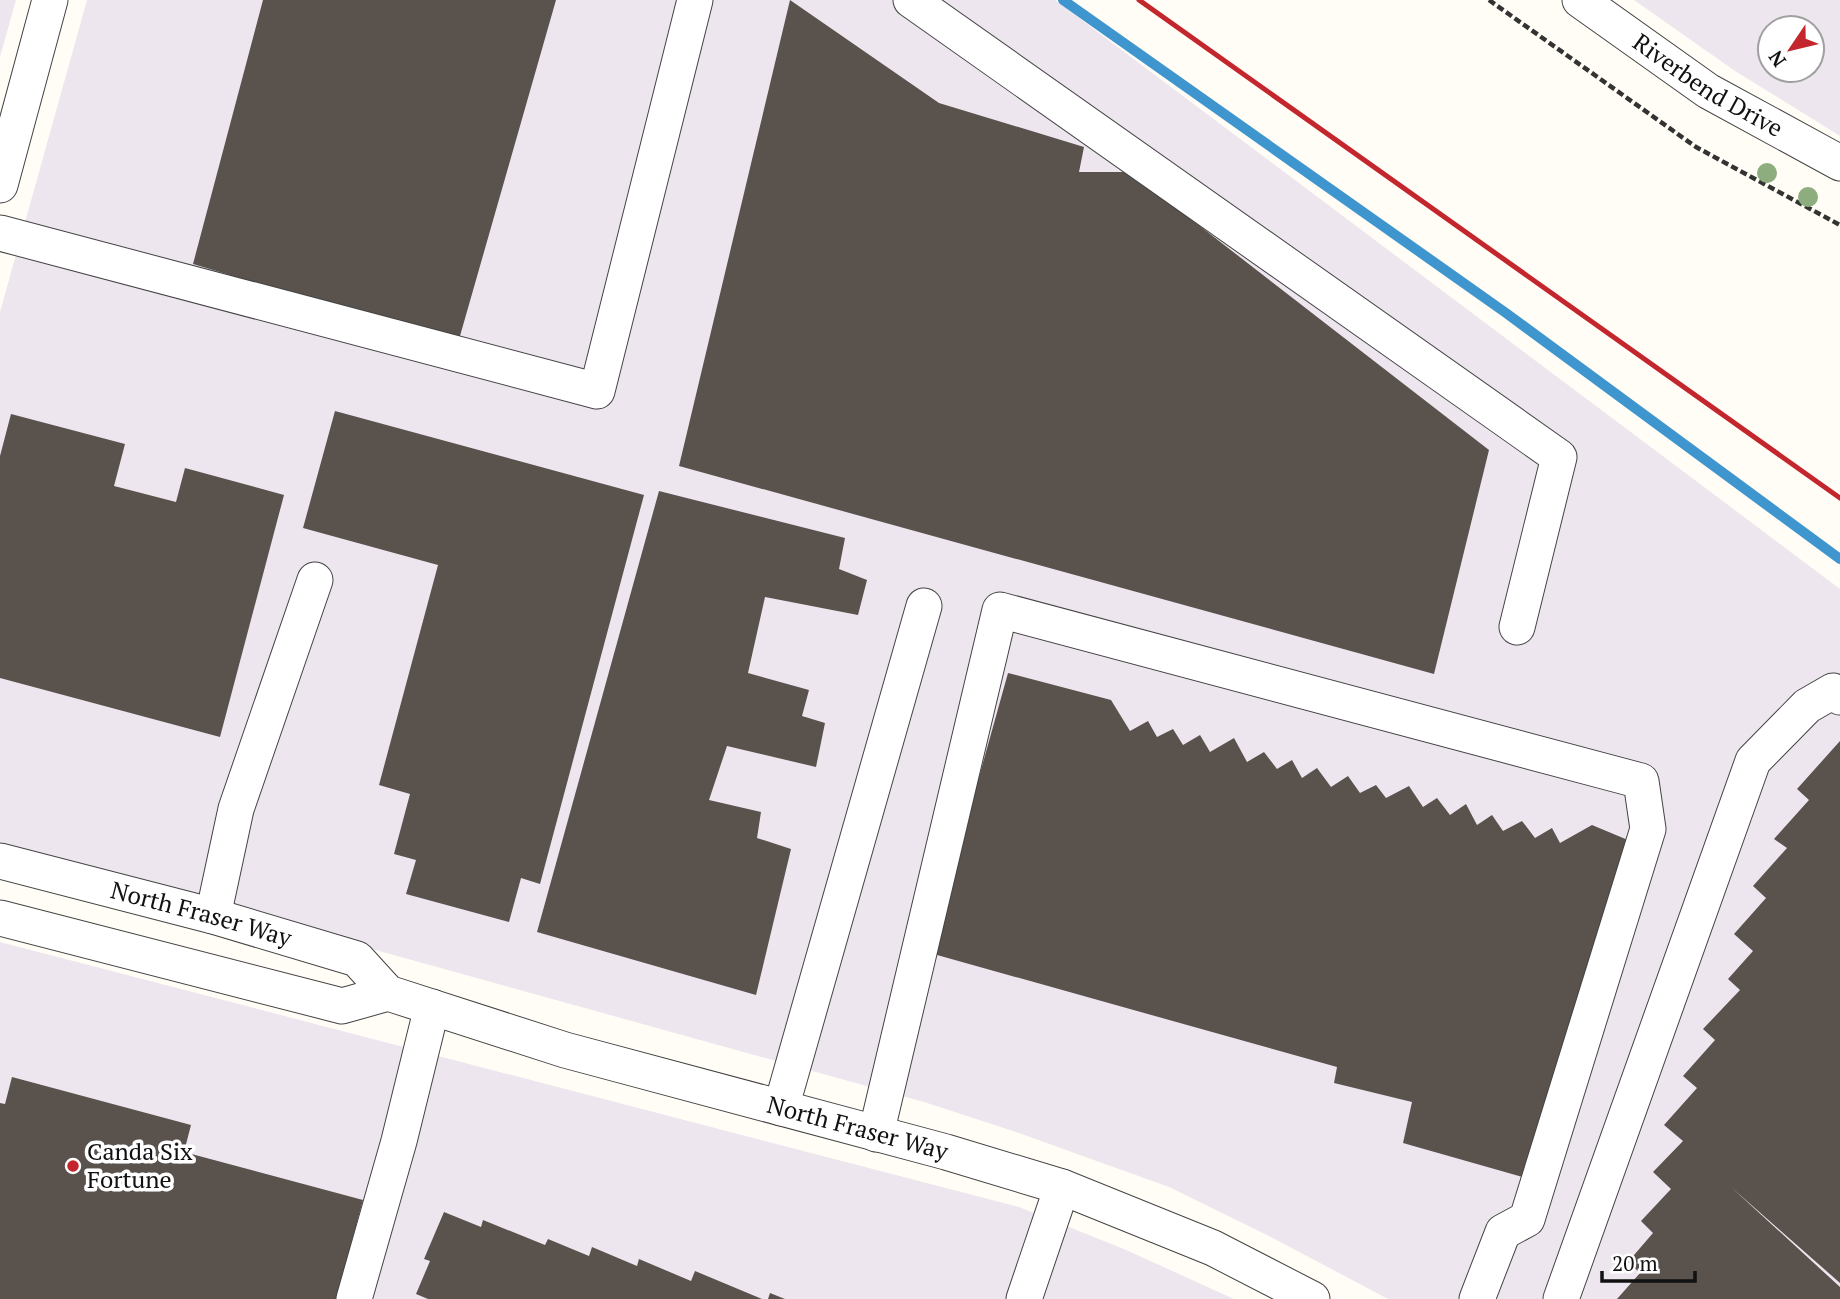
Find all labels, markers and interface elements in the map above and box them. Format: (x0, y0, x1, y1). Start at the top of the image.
north arrow (1756, 14, 1826, 84)
street label: Riverbend Drive (1627, 26, 1789, 144)
text: N (1762, 45, 1791, 72)
street label: North Fraser Way (108, 873, 296, 954)
street label: North Fraser Way (764, 1088, 953, 1167)
place label: Canda Six Fortune (87, 1135, 193, 1195)
marker: Canda Six Fortune (65, 1158, 81, 1174)
scale bar (1602, 1240, 1695, 1284)
text: 20 m (1612, 1249, 1658, 1277)

